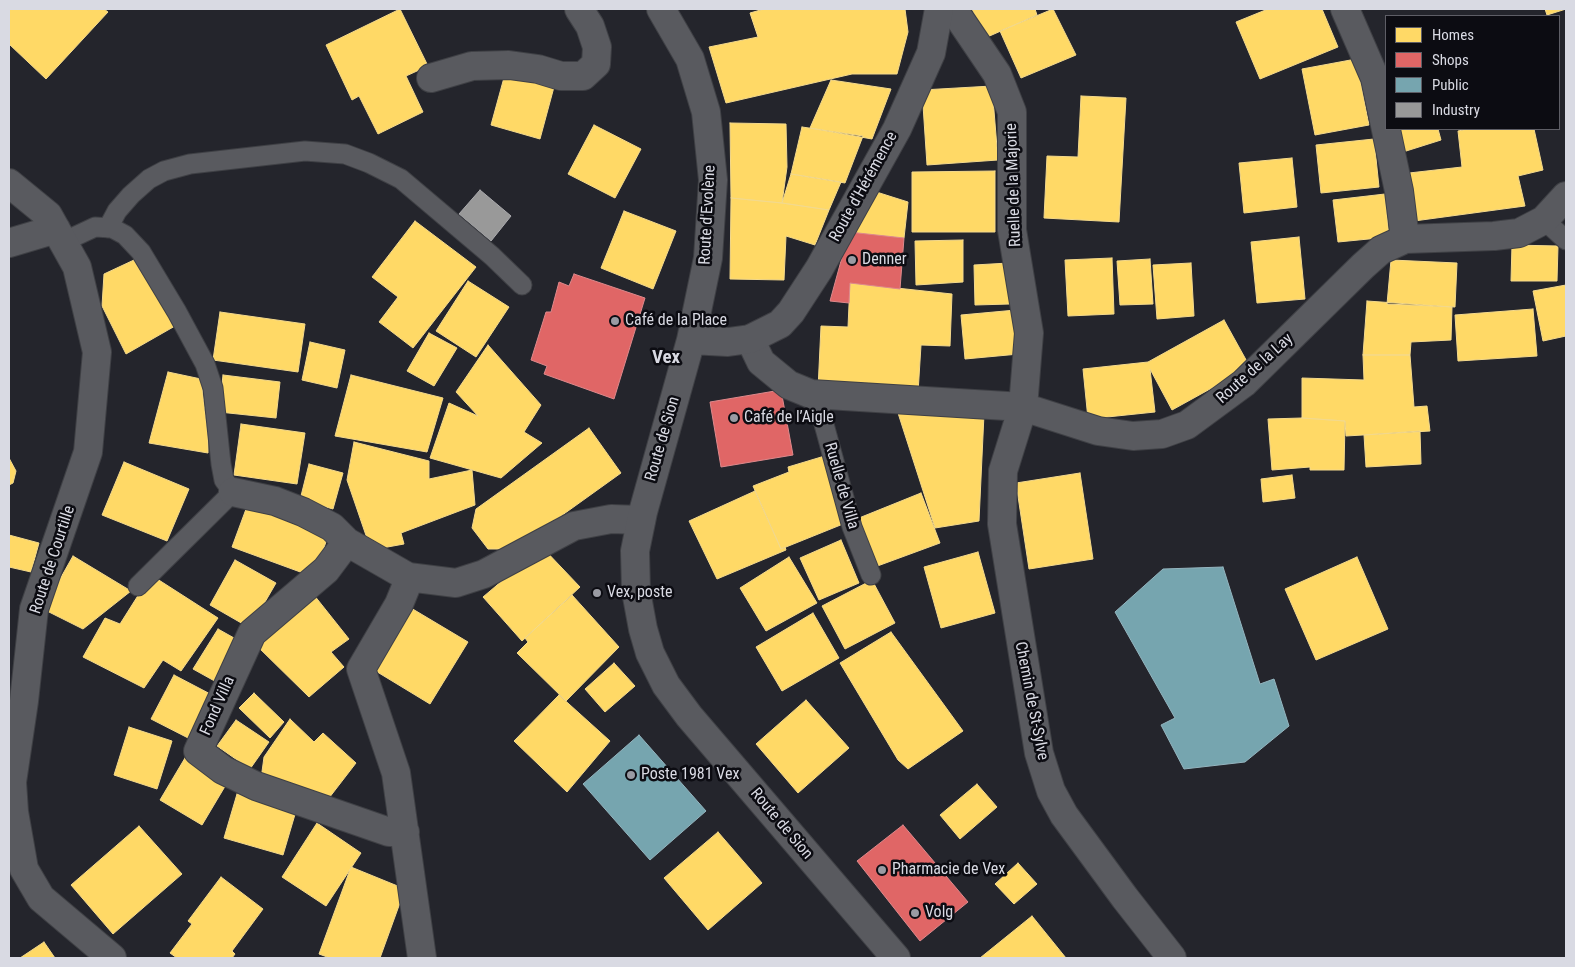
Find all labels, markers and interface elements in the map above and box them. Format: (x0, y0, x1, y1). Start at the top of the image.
legend (1385, 15, 1560, 130)
text: Homes (1432, 26, 1474, 44)
text: Shops (1432, 51, 1469, 69)
text: Public (1432, 76, 1469, 94)
text: Industry (1432, 101, 1480, 119)
street label: Ruelle de la Majorie (1002, 123, 1026, 247)
street label: Route d'Hérémence (826, 129, 902, 245)
street label: Route d'Evolène (696, 165, 720, 265)
place label: Denner (862, 250, 907, 270)
marker: Denner (846, 254, 858, 266)
place label: Café de la Place (625, 311, 727, 331)
marker: Café de la Place (609, 315, 621, 327)
street label: Route de la Lay (1213, 330, 1297, 408)
district label: Vex (652, 347, 680, 369)
street label: Route de Sion (642, 395, 684, 483)
place label: Café de l’Aigle (744, 408, 834, 428)
marker: Café de l’Aigle (728, 412, 740, 424)
street label: Ruelle de Villa (820, 441, 862, 531)
street label: Route de Courtille (26, 503, 80, 617)
place label: Vex, poste (607, 583, 672, 603)
marker: Vex, poste (591, 587, 603, 599)
street label: Chemin de St-Sylve (1010, 640, 1052, 762)
street label: Fond Villa (197, 674, 239, 738)
place label: Poste 1981 Vex (641, 765, 739, 785)
marker: Poste 1981 Vex (625, 769, 637, 781)
street label: Route de Sion (746, 784, 816, 864)
place label: Pharmacie de Vex (892, 860, 1005, 880)
marker: Pharmacie de Vex (876, 864, 888, 876)
place label: Volg (925, 903, 953, 923)
marker: Volg (909, 907, 921, 919)

